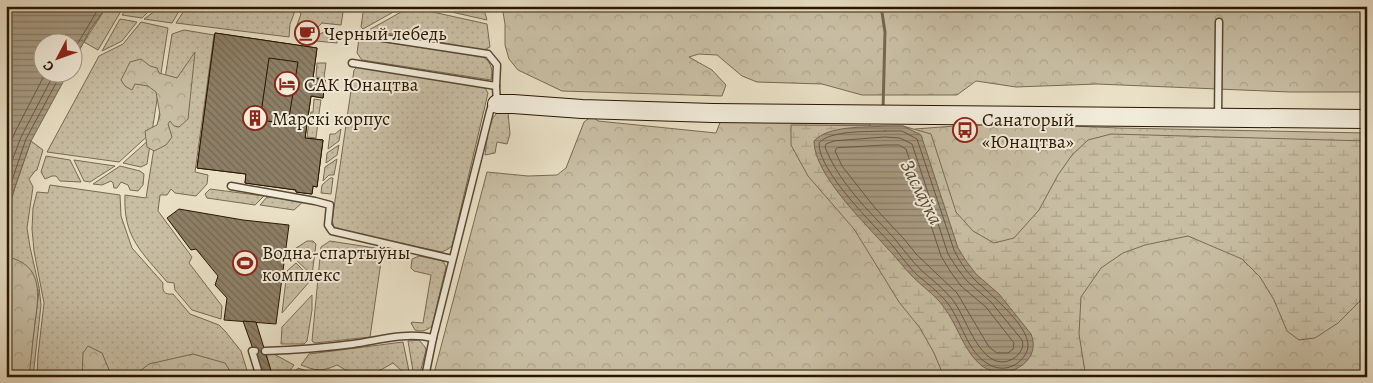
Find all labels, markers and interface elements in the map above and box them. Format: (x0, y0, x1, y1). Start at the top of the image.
cafe icon: Черный лебедь (294, 20, 320, 46)
place label: Черный лебедь (324, 21, 447, 47)
north arrow (32, 32, 82, 82)
text: С (38, 56, 59, 76)
hotel icon: САК Юнацтва (274, 71, 300, 97)
place label: САК Юнацтва (304, 72, 419, 98)
building icon: Марскі корпус (242, 105, 268, 131)
place label: Марскі корпус (272, 106, 390, 132)
place label: Санаторый «Юнацтва» (982, 107, 1074, 155)
bus stop icon: Санаторый «Юнацтва» (952, 117, 978, 143)
water label: Заслаўка (894, 155, 949, 229)
place label: Водна-спартыўны комплекс (262, 240, 410, 288)
sports icon: Водна-спартыўны комплекс (232, 250, 258, 276)

